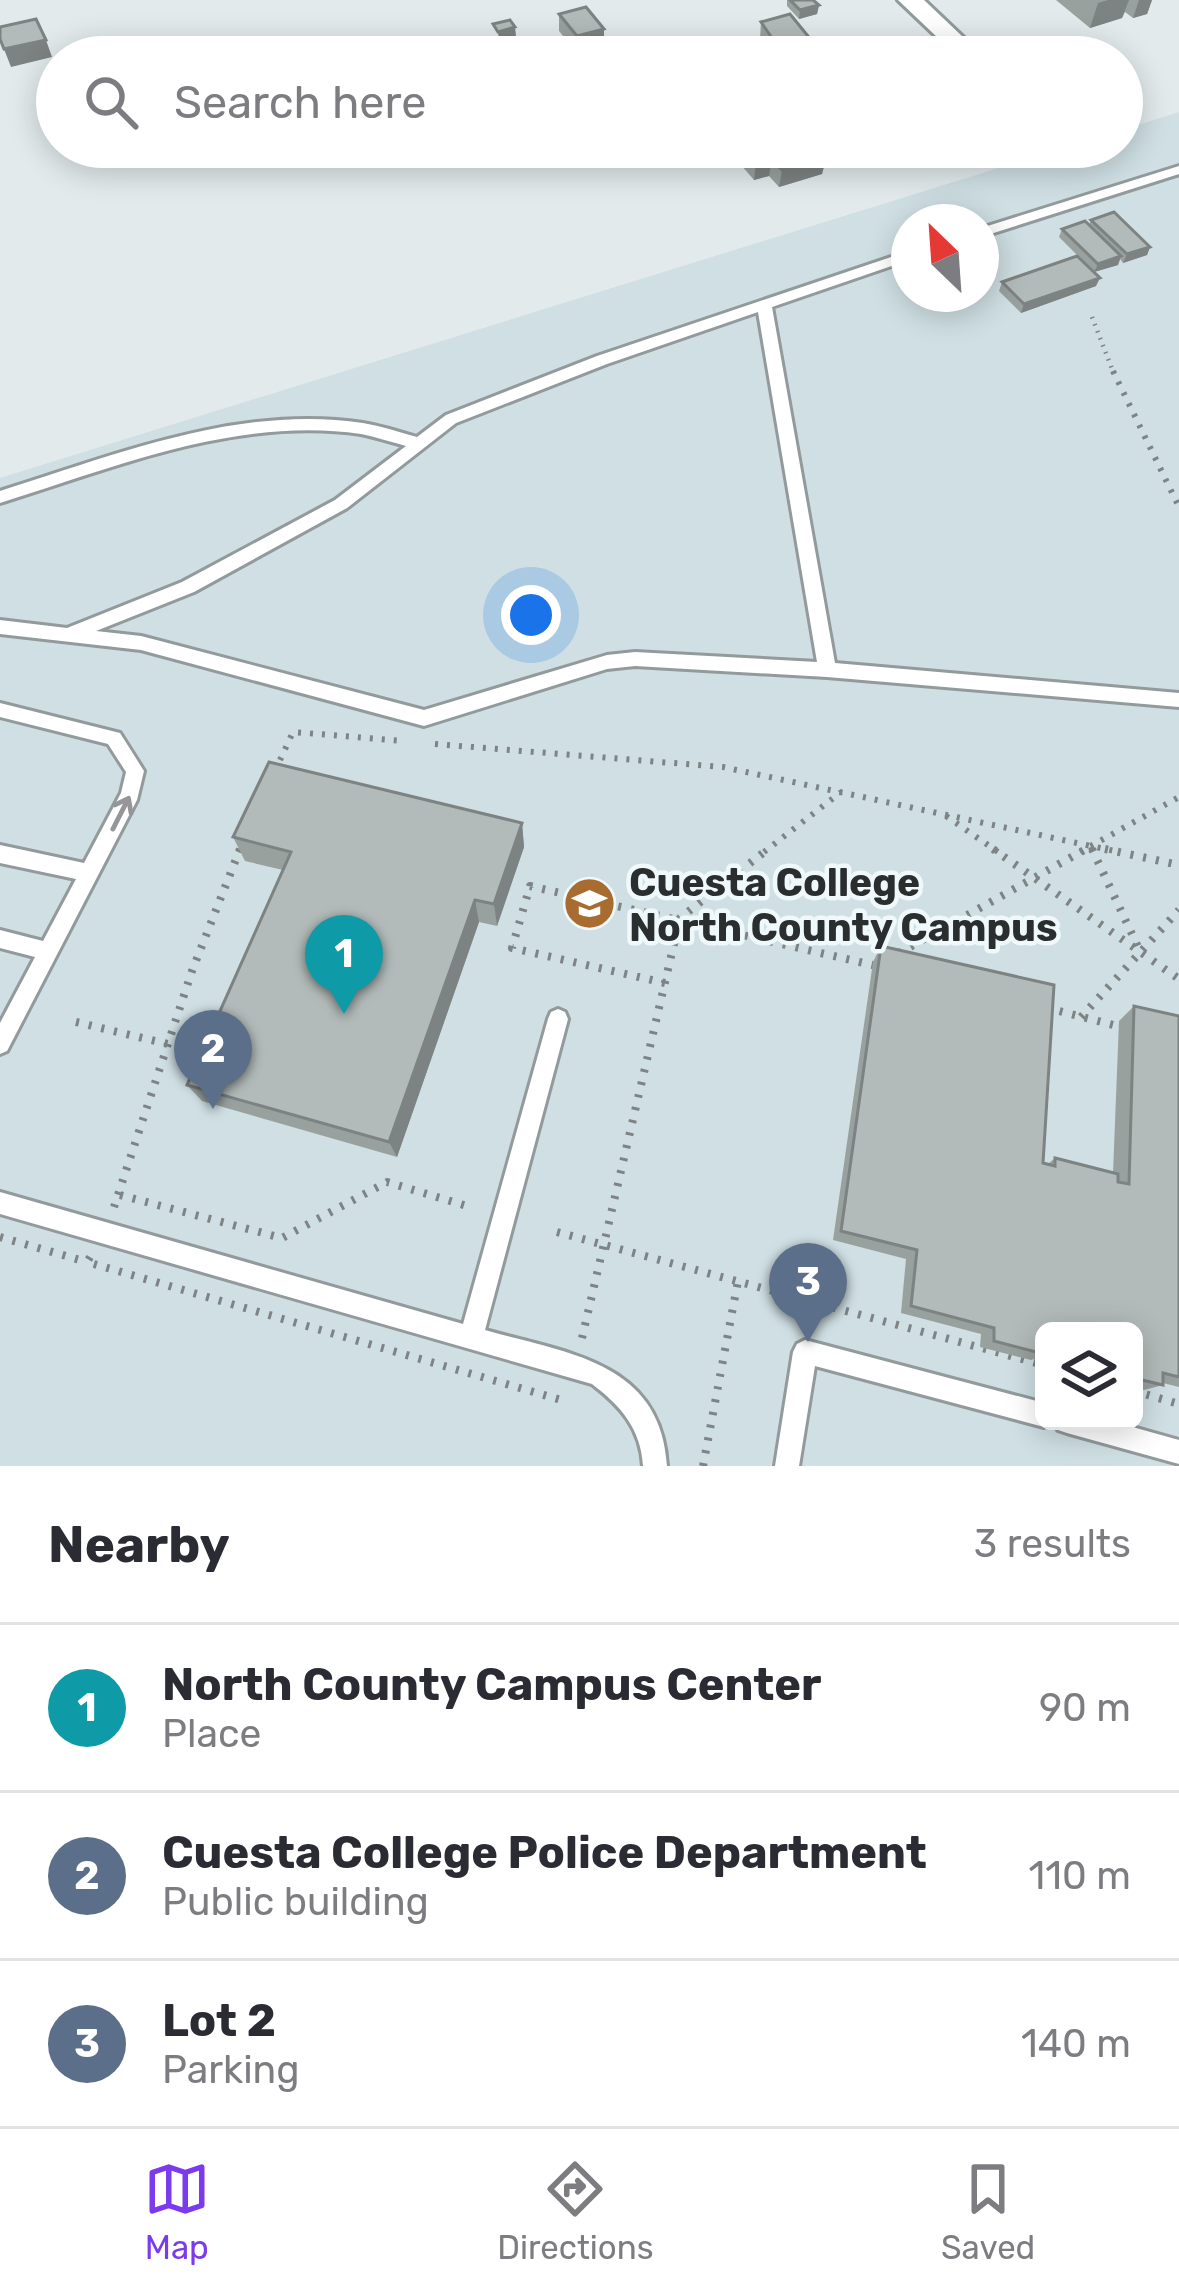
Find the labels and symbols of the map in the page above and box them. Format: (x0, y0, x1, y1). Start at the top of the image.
north arrow (891, 204, 999, 312)
your location (501, 585, 561, 645)
one-way arrow (110, 796, 133, 831)
place label: Cuesta College North County Campus (629, 860, 1058, 951)
school or university icon: Cuesta College North County Campus (562, 876, 618, 932)
pin: 1 (305, 915, 383, 1014)
pin: 2 (174, 1010, 252, 1109)
pin: 3 (769, 1243, 847, 1342)

